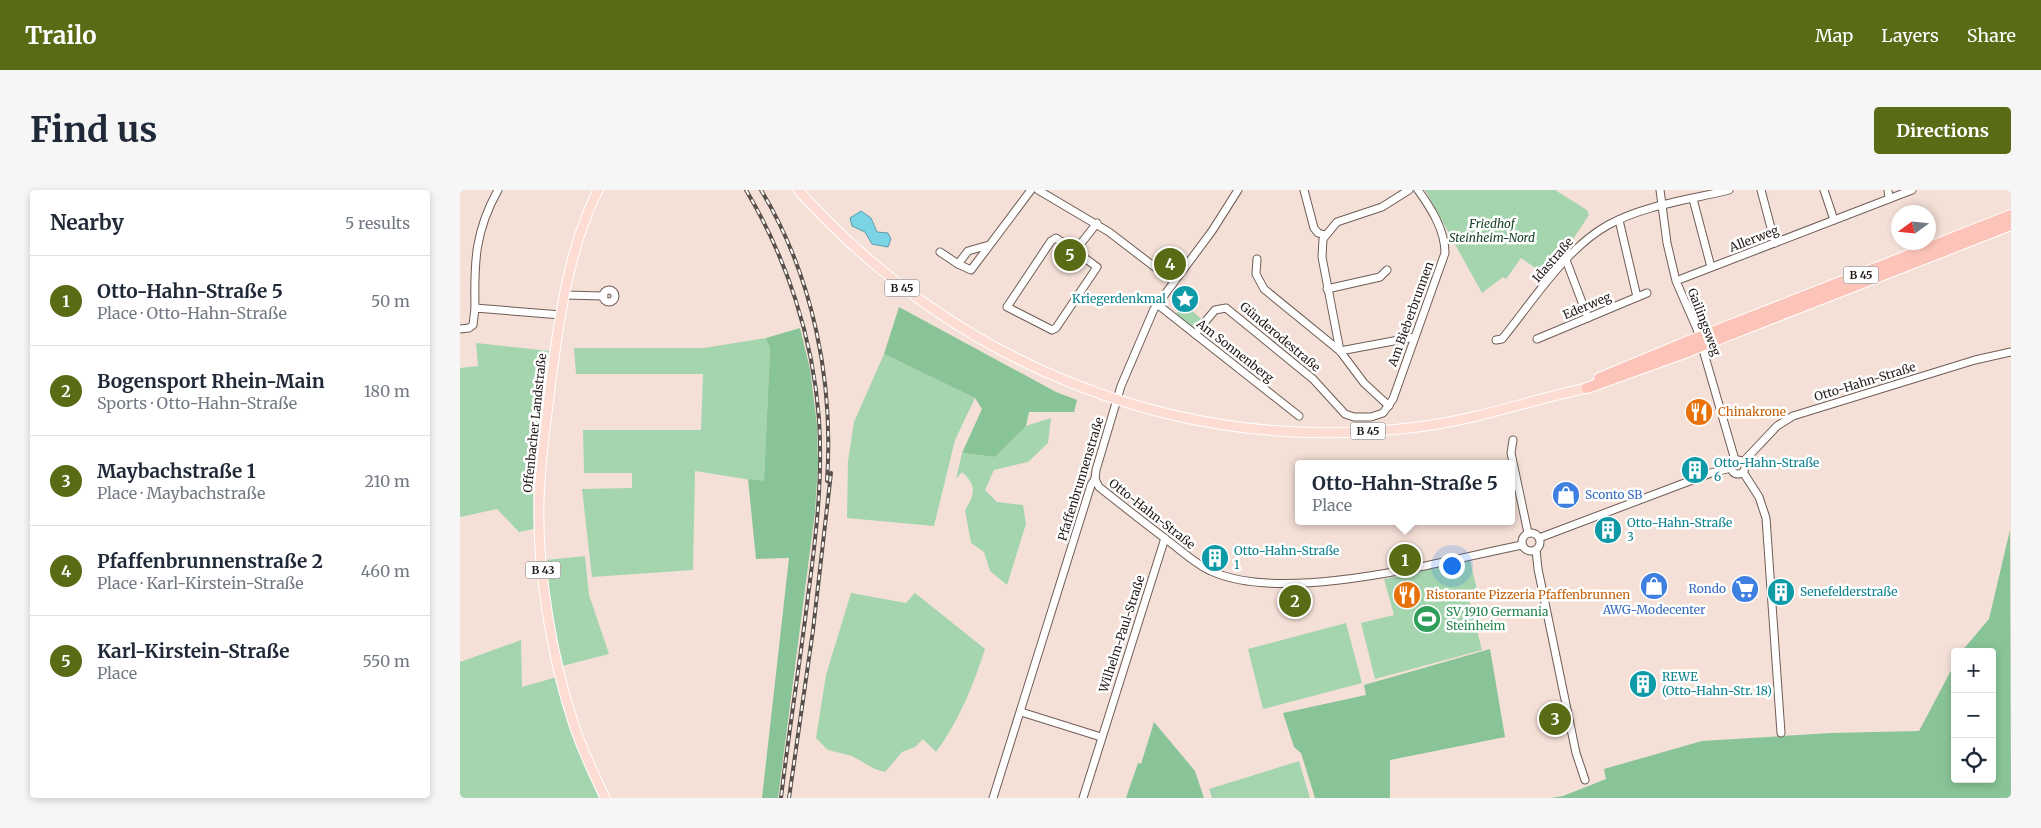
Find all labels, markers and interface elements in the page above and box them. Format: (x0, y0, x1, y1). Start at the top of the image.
text: Trailo (25, 20, 97, 51)
text: Map (1815, 24, 1853, 47)
text: Layers (1881, 24, 1939, 47)
text: Share (1967, 24, 2016, 47)
button: Directions (1874, 107, 2011, 154)
text: Find us (30, 108, 157, 152)
north arrow (1891, 205, 1936, 250)
text: Nearby (50, 209, 124, 236)
text: 5 results (345, 213, 410, 233)
park label: Friedhof Steinheim-Nord (1449, 216, 1535, 245)
street label: Allerweg (1726, 222, 1781, 255)
street label: Idastraße (1529, 234, 1576, 285)
pin: 5 (1054, 236, 1086, 274)
pin: 4 (1154, 245, 1186, 283)
street label: Am Bieberbrunnen (1384, 259, 1436, 369)
road number: B 45 (1844, 266, 1878, 284)
text: Otto-Hahn-Straße 5 (97, 279, 283, 303)
road number: B 45 (884, 280, 920, 296)
place icon: Kriegerdenkmal (1170, 284, 1200, 314)
street label: Gailingsweg (1685, 286, 1724, 358)
street label: Ederweg (1561, 288, 1614, 322)
text: 1 (62, 291, 70, 311)
text: 50 m (371, 291, 410, 311)
place label: Kriegerdenkmal (1072, 291, 1166, 306)
street label: Günderodestraße (1237, 299, 1324, 375)
text: Place · Otto-Hahn-Straße (97, 303, 287, 323)
street label: Am Sonnenberg (1193, 315, 1277, 386)
street label: Offenbacher Landstraße (520, 353, 549, 493)
street label: Otto-Hahn-Straße (1812, 359, 1917, 404)
text: Bogensport Rhein-Main (97, 369, 325, 393)
text: 2 (61, 381, 71, 401)
text: 180 m (364, 381, 410, 401)
text: Sports · Otto-Hahn-Straße (97, 393, 297, 413)
restaurant icon: Chinakrone (1684, 397, 1714, 427)
place label: Chinakrone (1718, 404, 1786, 419)
street label: Pfaffenbrunnenstraße (1055, 415, 1107, 543)
road number: B 45 (1350, 422, 1386, 440)
building icon: Otto-Hahn-Straße 6 (1680, 455, 1710, 485)
place label: Otto-Hahn-Straße 6 (1714, 455, 1819, 484)
text: Maybachstraße 1 (97, 459, 256, 483)
popup (1295, 460, 1515, 525)
text: 3 (61, 471, 71, 491)
text: 210 m (365, 471, 410, 491)
text: Otto-Hahn-Straße 5 (1312, 471, 1498, 495)
street label: Otto-Hahn-Straße (1106, 475, 1198, 552)
shop icon: Sconto SB (1551, 480, 1581, 510)
text: Place · Maybachstraße (97, 483, 265, 503)
place label: Sconto SB (1585, 487, 1642, 502)
text: Place (1312, 495, 1352, 515)
building icon: Otto-Hahn-Straße 3 (1593, 515, 1623, 545)
place label: Otto-Hahn-Straße 3 (1627, 515, 1732, 544)
pin: 1 (1389, 541, 1421, 579)
building icon: Otto-Hahn-Straße 1 (1200, 543, 1230, 573)
place label: Otto-Hahn-Straße 1 (1234, 543, 1339, 572)
text: Pfaffenbrunnenstraße 2 (97, 549, 323, 573)
your location (1439, 553, 1465, 579)
text: 4 (61, 561, 71, 581)
text: 460 m (361, 561, 410, 581)
road number: B 43 (526, 562, 560, 578)
shop icon: AWG-Modecenter (1639, 571, 1669, 601)
text: Place · Karl-Kirstein-Straße (97, 573, 304, 593)
street label: Wilhelm-Paul-Straße (1095, 573, 1148, 695)
supermarket icon: Rondo (1730, 574, 1760, 604)
building icon: Senefelderstraße (1766, 577, 1796, 607)
restaurant icon: Ristorante Pizzeria Pfaffenbrunnen (1392, 580, 1422, 610)
place label: Rondo (1689, 581, 1726, 596)
pin: 2 (1279, 582, 1311, 620)
place label: Senefelderstraße (1800, 584, 1898, 599)
place label: Ristorante Pizzeria Pfaffenbrunnen (1426, 587, 1630, 602)
place label: AWG-Modecenter (1602, 602, 1706, 617)
sports icon: SV 1910 Germania Steinheim (1412, 604, 1442, 634)
place label: SV 1910 Germania Steinheim (1446, 604, 1549, 633)
text: Karl-Kirstein-Straße (97, 639, 290, 663)
map controls (1951, 648, 1996, 783)
button: + (1951, 648, 1996, 693)
text: 5 (61, 651, 71, 671)
text: 550 m (362, 651, 410, 671)
text: Place (97, 663, 137, 683)
building icon: REWE (Otto-Hahn-Str. 18) (1628, 669, 1658, 699)
place label: REWE (Otto-Hahn-Str. 18) (1662, 669, 1772, 698)
button: − (1951, 693, 1996, 738)
pin: 3 (1539, 700, 1571, 738)
button: locate (1951, 738, 1996, 783)

